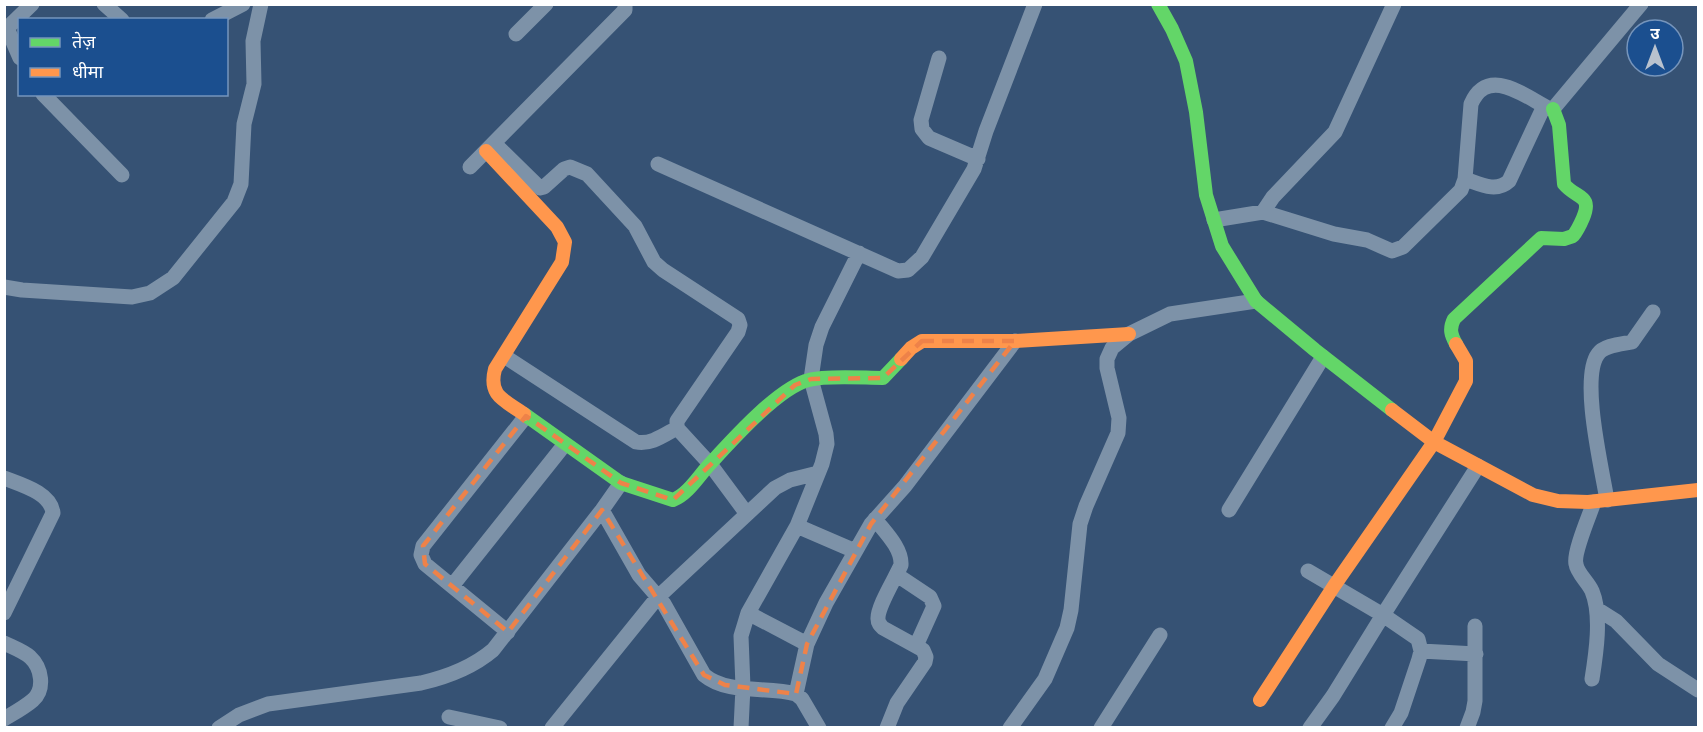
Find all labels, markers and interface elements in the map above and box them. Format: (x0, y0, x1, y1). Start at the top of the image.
legend (18, 18, 228, 96)
north arrow (1625, 18, 1685, 78)
text: उ (1650, 23, 1660, 42)
text: तेज़ (72, 30, 96, 52)
text: धीमा (72, 60, 103, 82)

